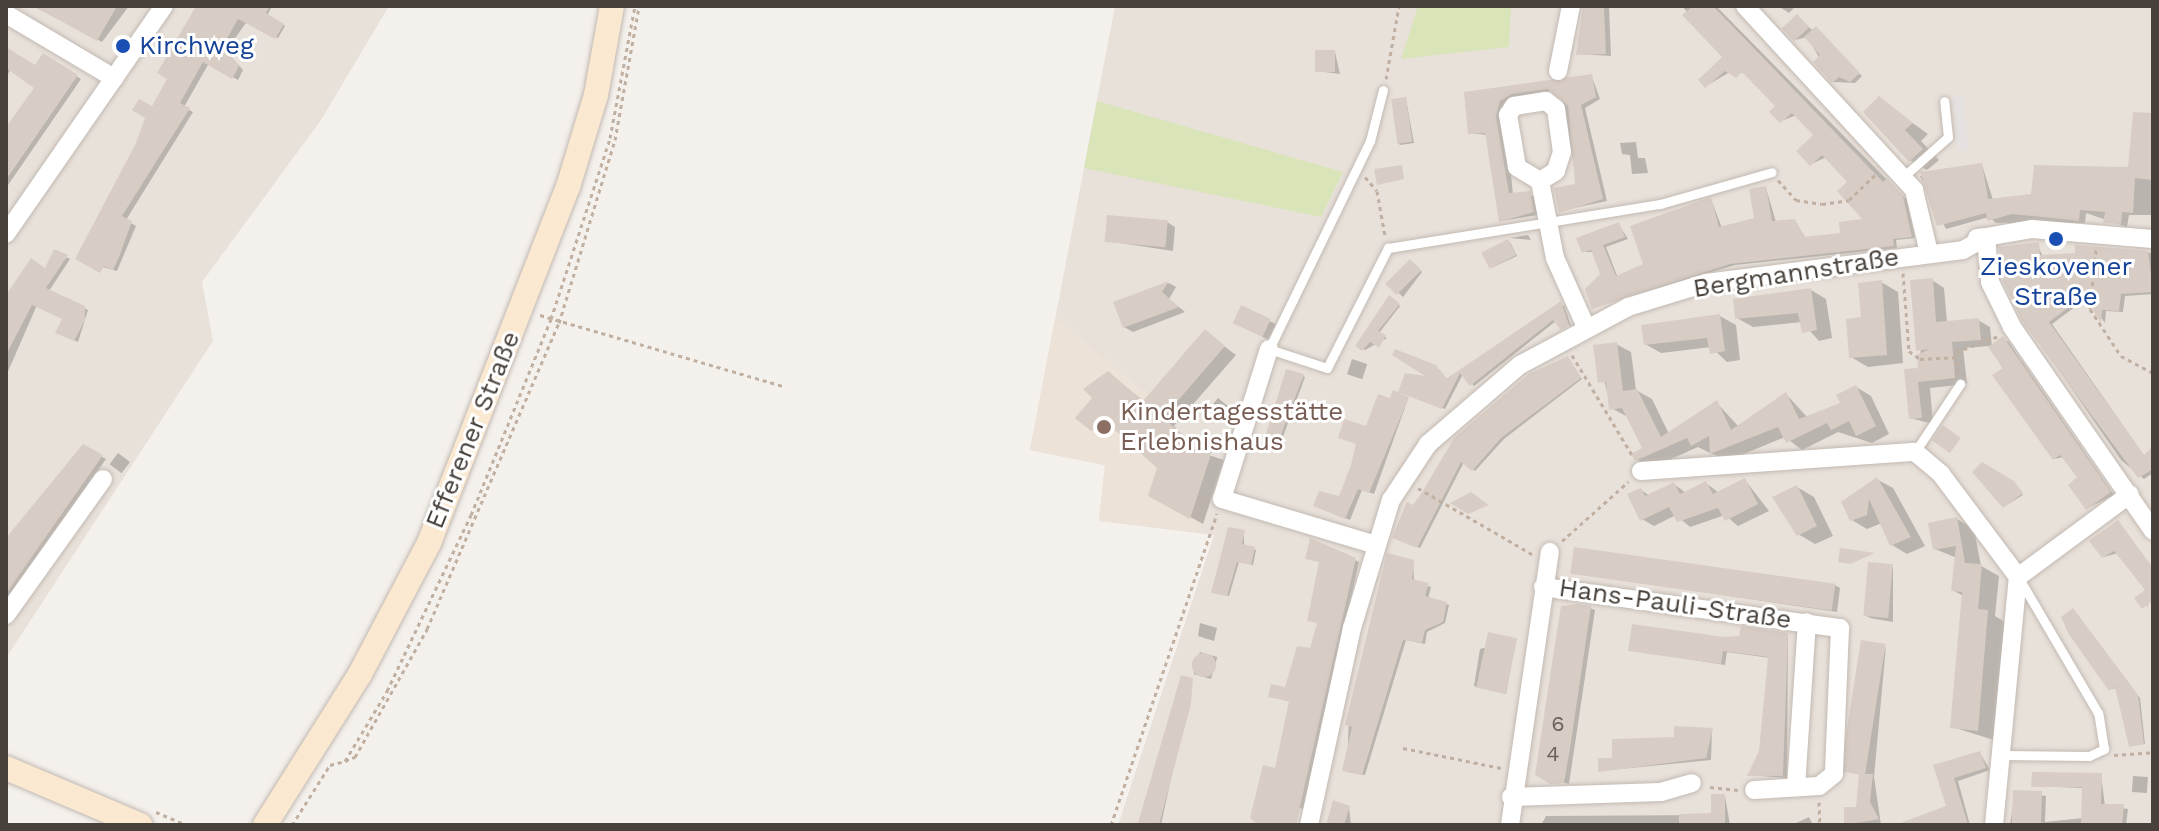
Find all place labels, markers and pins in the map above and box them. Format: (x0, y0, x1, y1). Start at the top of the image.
place label: Kirchweg (139, 30, 254, 62)
marker: Kirchweg (114, 37, 132, 55)
marker: Zieskovener Straße (2047, 230, 2065, 248)
place label: Zieskovener Straße (1980, 251, 2132, 312)
place label: Kindertagesstätte Erlebnishaus (1120, 396, 1343, 458)
marker: Kindertagesstätte Erlebnishaus (1095, 418, 1113, 436)

